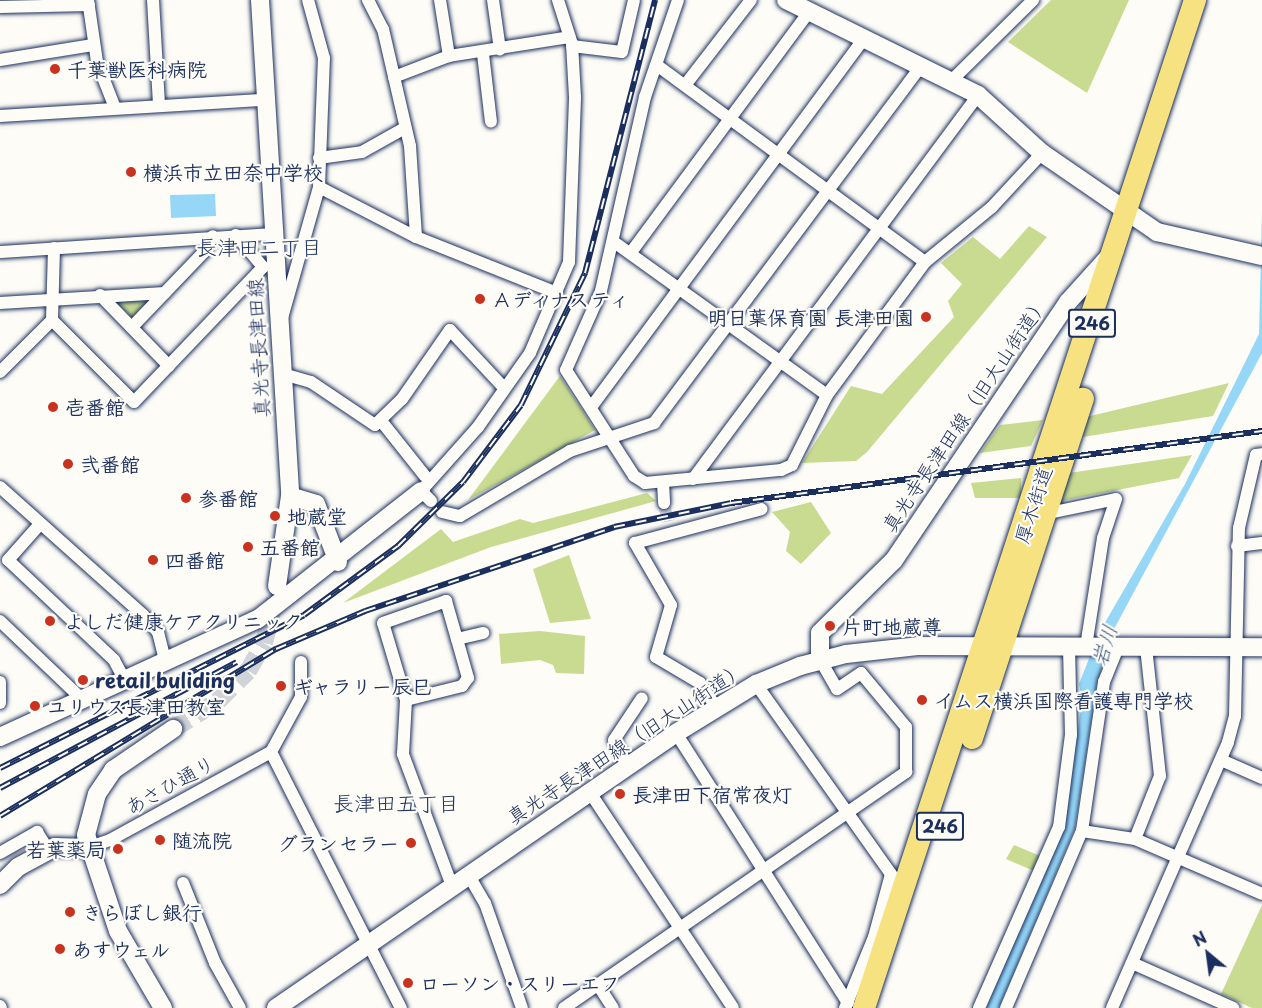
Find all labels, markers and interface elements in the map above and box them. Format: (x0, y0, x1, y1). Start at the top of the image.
place label: 千葉獣医科病院 (67, 57, 207, 81)
marker: 千葉獣医科病院 (48, 62, 62, 76)
place label: 横浜市立田奈中学校 (143, 160, 323, 184)
marker: 横浜市立田奈中学校 (124, 165, 138, 179)
district label: 長津田二丁目 (196, 233, 322, 259)
street label: 真光寺長津田線 (242, 277, 274, 419)
place label: Ａディナスティ (492, 287, 632, 311)
street label: 真光寺長津田線（旧大山街道） (877, 291, 1053, 537)
marker: Ａディナスティ (473, 292, 487, 306)
place label: 明日葉保育園 長津田園 (708, 305, 914, 329)
road number: 246 (1066, 308, 1118, 338)
marker: 明日葉保育園 長津田園 (919, 310, 933, 324)
place label: 壱番館 (65, 395, 125, 419)
marker: 壱番館 (46, 400, 60, 414)
place label: 弐番館 (80, 452, 140, 476)
marker: 弐番館 (61, 457, 75, 471)
street label: 厚木街道 (1009, 463, 1057, 547)
place label: 参番館 (198, 486, 258, 510)
marker: 参番館 (179, 491, 193, 505)
place label: 地蔵堂 (287, 504, 347, 528)
marker: 地蔵堂 (268, 509, 282, 523)
place label: 五番館 (260, 535, 320, 559)
marker: 五番館 (241, 540, 255, 554)
place label: 四番館 (165, 548, 225, 572)
marker: 四番館 (146, 553, 160, 567)
place label: よしだ健康ケアクリニック (64, 609, 304, 633)
marker: よしだ健康ケアクリニック (41, 612, 59, 630)
place label: 片町地蔵尊 (842, 614, 942, 638)
marker: 片町地蔵尊 (823, 619, 837, 633)
water label: 岩川 (1085, 621, 1121, 669)
street label: 真光寺長津田線（旧大山街道） (502, 657, 750, 829)
place label: retail buliding (95, 668, 236, 692)
marker: retail buliding (76, 673, 90, 687)
place label: ギャラリー辰巳 (293, 674, 433, 698)
marker: ギャラリー辰巳 (274, 679, 288, 693)
place label: イムス横浜国際看護専門学校 (934, 688, 1194, 712)
marker: イムス横浜国際看護専門学校 (915, 693, 929, 707)
place label: ユリウス長津田教室 (47, 694, 227, 718)
marker: ユリウス長津田教室 (28, 699, 42, 713)
street label: あさひ通り (120, 750, 220, 820)
place label: 長津田下宿常夜灯 (632, 782, 792, 806)
marker: 長津田下宿常夜灯 (613, 787, 627, 801)
district label: 長津田五丁目 (333, 789, 459, 815)
road number: 246 (914, 811, 966, 841)
place label: 随流院 (172, 828, 232, 852)
place label: グランセラー (279, 831, 399, 855)
marker: 随流院 (153, 833, 167, 847)
marker: グランセラー (404, 836, 418, 850)
place label: 若葉薬局 (26, 837, 106, 861)
marker: 若葉薬局 (111, 842, 125, 856)
place label: きらぼし銀行 (82, 900, 202, 924)
marker: きらぼし銀行 (63, 905, 77, 919)
north arrow (1178, 924, 1238, 984)
text: N (1188, 925, 1211, 952)
place label: あすウェル (72, 937, 172, 961)
marker: あすウェル (53, 942, 67, 956)
place label: ローソン・スリーエフ (420, 971, 620, 995)
marker: ローソン・スリーエフ (401, 976, 415, 990)

